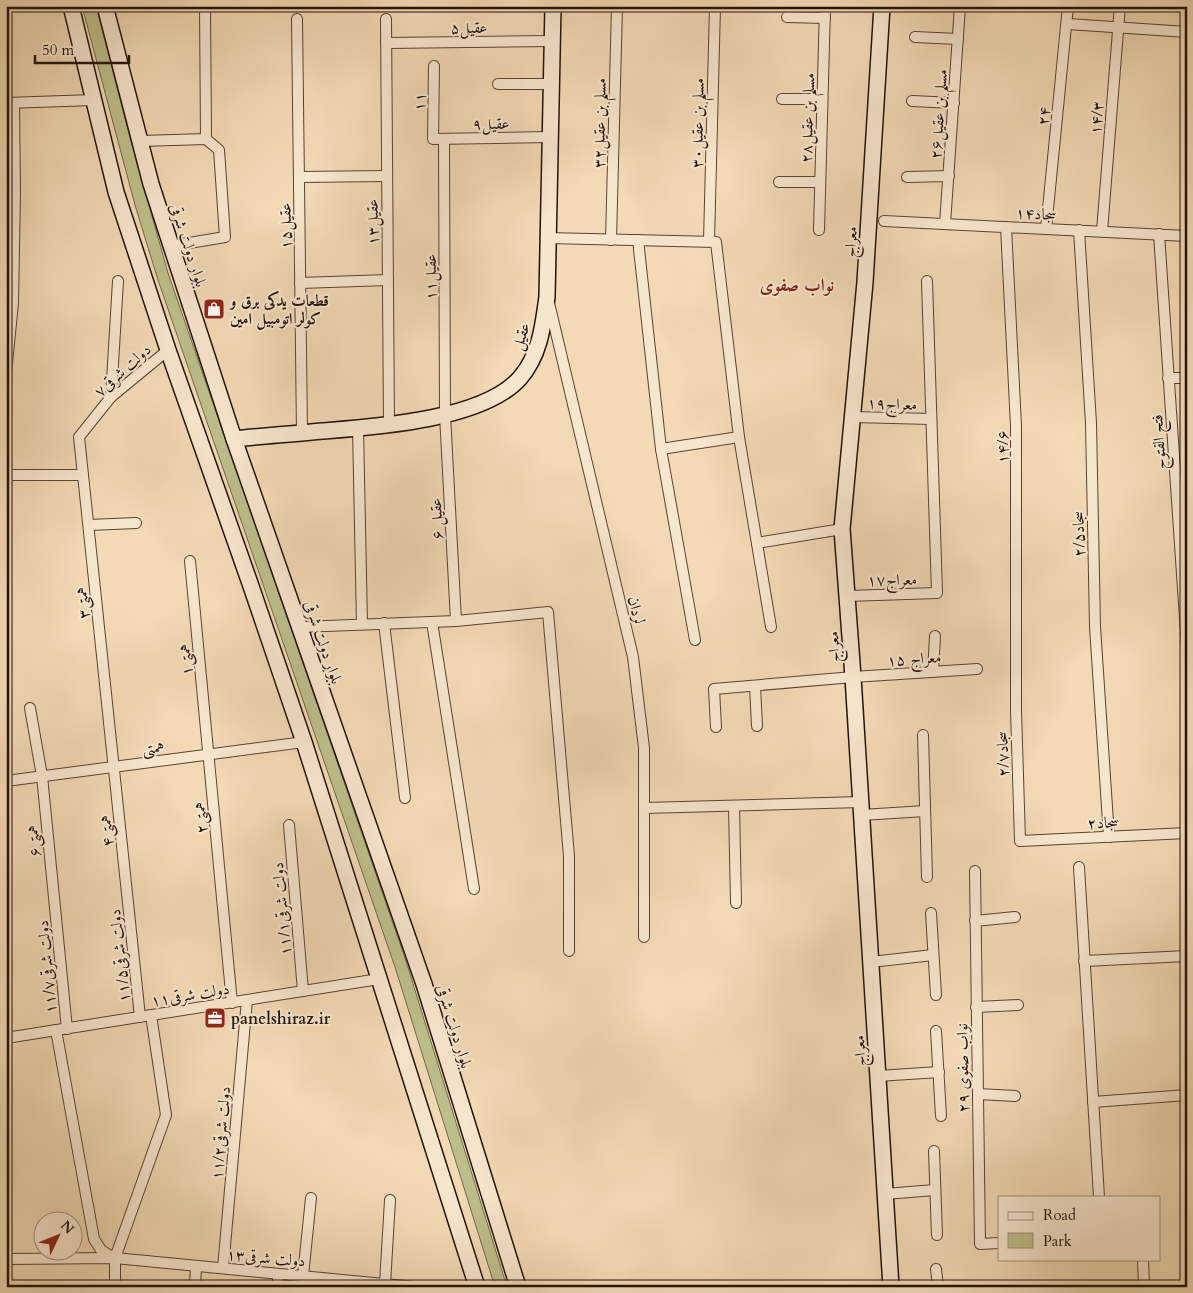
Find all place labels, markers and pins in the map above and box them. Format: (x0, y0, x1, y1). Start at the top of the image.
place label: قطعات یدکی برق و کولر اتومبیل امین (228, 290, 329, 330)
shop icon: قطعات یدکی برق و کولر اتومبیل امین (202, 297, 226, 321)
office icon: panelshiraz.ir (203, 1006, 227, 1030)
place label: panelshiraz.ir (231, 1008, 331, 1030)

